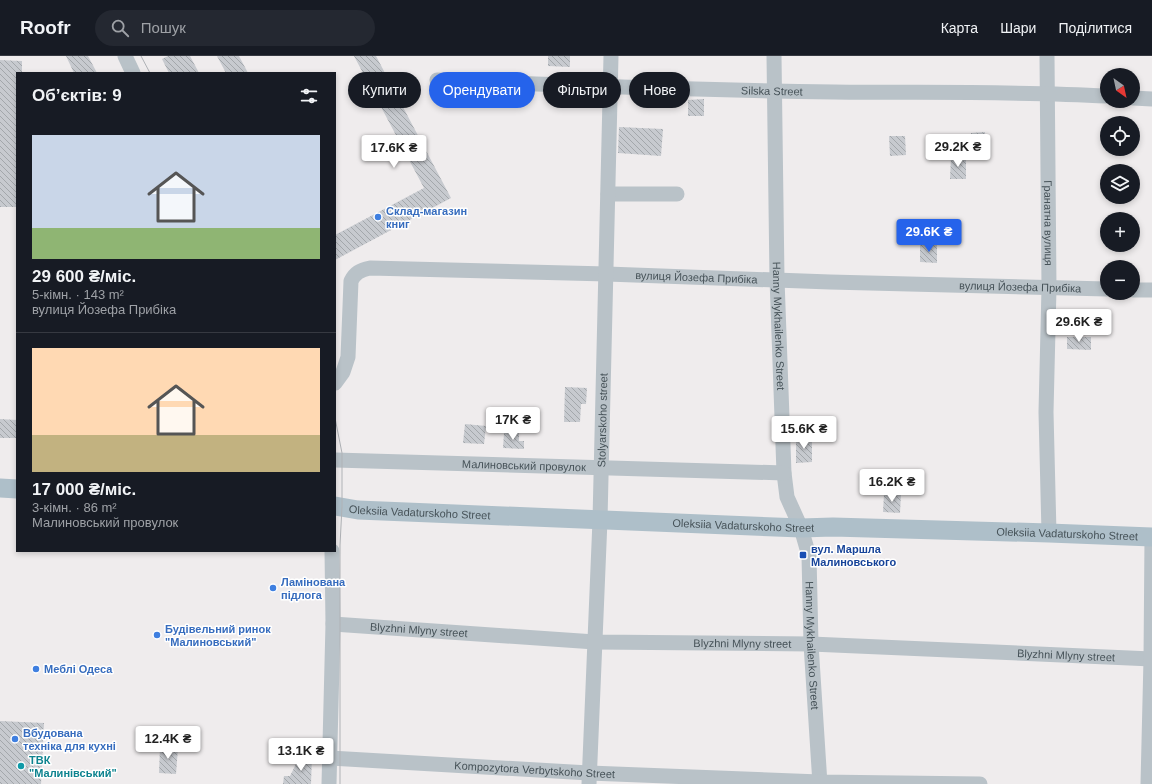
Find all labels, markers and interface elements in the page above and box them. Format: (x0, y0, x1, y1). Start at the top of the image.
search box (95, 10, 375, 46)
text: Roofr (20, 17, 71, 38)
icon: search (109, 17, 131, 39)
text: Пошук (141, 19, 186, 36)
text: Карта (941, 20, 978, 36)
text: Шари (1000, 20, 1036, 36)
text: Поділитися (1058, 20, 1132, 36)
north arrow (1100, 68, 1140, 108)
map controls (1100, 68, 1140, 300)
chip: Купити (348, 72, 421, 108)
chip: Орендувати (429, 72, 535, 108)
chip: Фільтри (543, 72, 621, 108)
chip: Нове (629, 72, 690, 108)
street label: Silska Street (741, 84, 803, 97)
icon: filters (298, 85, 320, 107)
text: Об’єктів: 9 (32, 86, 122, 105)
button: locate (1100, 116, 1140, 156)
pin: 29.2K ₴ (921, 134, 995, 168)
pin: 17.6K ₴ (357, 135, 431, 169)
text: 29.2K ₴ (935, 139, 981, 154)
text: 17.6K ₴ (371, 140, 417, 155)
icon: home (140, 161, 212, 233)
button: layers (1100, 164, 1140, 204)
street label: Гранатна вулиця (1042, 180, 1055, 266)
place label: Склад-магазин книг (386, 205, 467, 230)
marker: Склад-магазин книг (373, 212, 383, 222)
button: + (1100, 212, 1140, 252)
pin: 29.6K ₴ (892, 219, 966, 253)
text: 29.6K ₴ (906, 224, 952, 239)
button: − (1100, 260, 1140, 300)
street label: Hanny Mykhailenko Street (771, 262, 787, 390)
text: 29 600 ₴/міс. (32, 267, 136, 286)
street label: вулиця Йозефа Прибіка (635, 269, 758, 285)
street label: вулиця Йозефа Прибіка (959, 279, 1082, 294)
text: 5-кімн. · 143 m² (32, 287, 124, 302)
text: вулиця Йозефа Прибіка (32, 302, 176, 317)
pin: 29.6K ₴ (1042, 309, 1116, 343)
text: 29.6K ₴ (1056, 314, 1102, 329)
street label: Stolyarskoho street (595, 373, 609, 468)
icon: home (140, 374, 212, 446)
pin: 17K ₴ (485, 407, 541, 441)
text: 17K ₴ (495, 412, 531, 427)
pin: 15.6K ₴ (767, 416, 841, 450)
text: 15.6K ₴ (781, 421, 827, 436)
street label: Малиновський провулок (462, 458, 586, 473)
pin: 16.2K ₴ (855, 469, 929, 503)
text: 16.2K ₴ (869, 474, 915, 489)
text: 17 000 ₴/міс. (32, 480, 136, 499)
text: 3-кімн. · 86 m² (32, 500, 117, 515)
street label: Oleksiia Vadaturskoho Street (348, 503, 491, 521)
text: Малиновський провулок (32, 515, 178, 530)
street label: Oleksiia Vadaturskoho Street (672, 517, 814, 534)
street label: Oleksiia Vadaturskoho Street (996, 526, 1138, 542)
place label: вул. Маршла Малиновського (811, 543, 896, 568)
marker: вул. Маршла Малиновського (798, 550, 808, 560)
place label: Ламінована підлога (281, 576, 346, 601)
street label: Hanny Mykhailenko Street (804, 581, 821, 710)
marker: Ламінована підлога (268, 583, 278, 593)
street label: Blyzhni Mlyny street (370, 621, 468, 639)
place label: Будівельний ринок "Малиновський" (165, 623, 271, 648)
marker: Будівельний ринок "Малиновський" (152, 630, 162, 640)
street label: Blyzhni Mlyny street (693, 637, 791, 650)
street label: Blyzhni Mlyny street (1017, 647, 1115, 663)
place label: Меблі Одеса (44, 663, 113, 675)
marker: Меблі Одеса (31, 664, 41, 674)
pin: 12.4K ₴ (131, 726, 205, 760)
place label: Вбудована техніка для кухні (23, 727, 116, 752)
text: 12.4K ₴ (145, 731, 191, 746)
marker: Вбудована техніка для кухні (10, 734, 20, 744)
pin: 13.1K ₴ (264, 738, 338, 772)
text: 13.1K ₴ (278, 743, 324, 758)
place label: ТВК "Малинівський" (29, 754, 117, 779)
street label: Kompozytora Verbytskoho Street (454, 759, 615, 780)
marker: ТВК "Малинівський" (16, 761, 26, 771)

